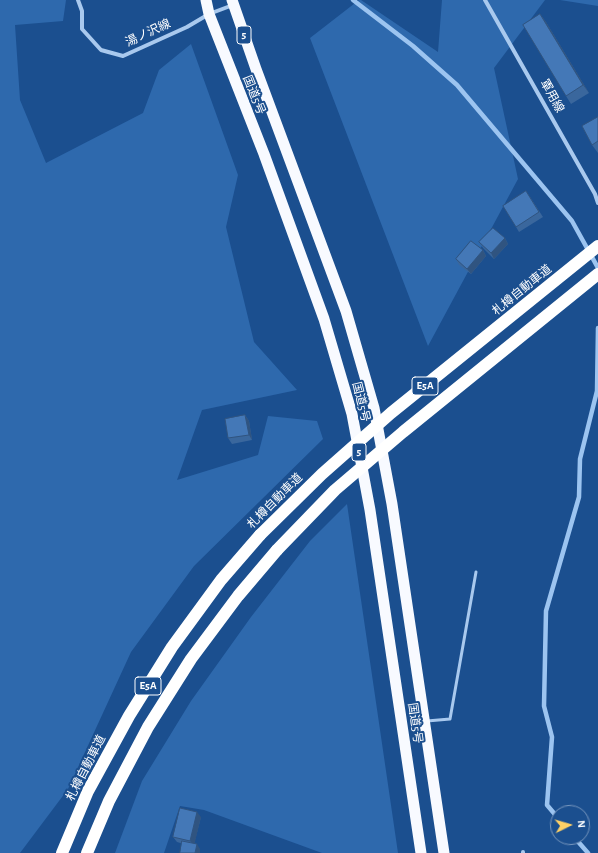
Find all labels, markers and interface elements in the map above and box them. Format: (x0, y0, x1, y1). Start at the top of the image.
street label: 湯ノ沢線 (123, 16, 173, 50)
road number: 5 (237, 26, 251, 44)
street label: 国道5号 (240, 73, 268, 117)
street label: 軍用線 (537, 77, 567, 115)
street label: 札樽自動車道 (489, 262, 555, 318)
road number: E5A (412, 377, 438, 395)
street label: 国道5号 (349, 380, 373, 424)
road number: 5 (352, 443, 366, 461)
street label: 札樽自動車道 (244, 470, 306, 532)
road number: E5A (135, 677, 161, 695)
street label: 国道5号 (405, 702, 425, 744)
street label: 札樽自動車道 (63, 733, 109, 803)
north arrow (550, 805, 590, 845)
text: N (576, 820, 587, 828)

